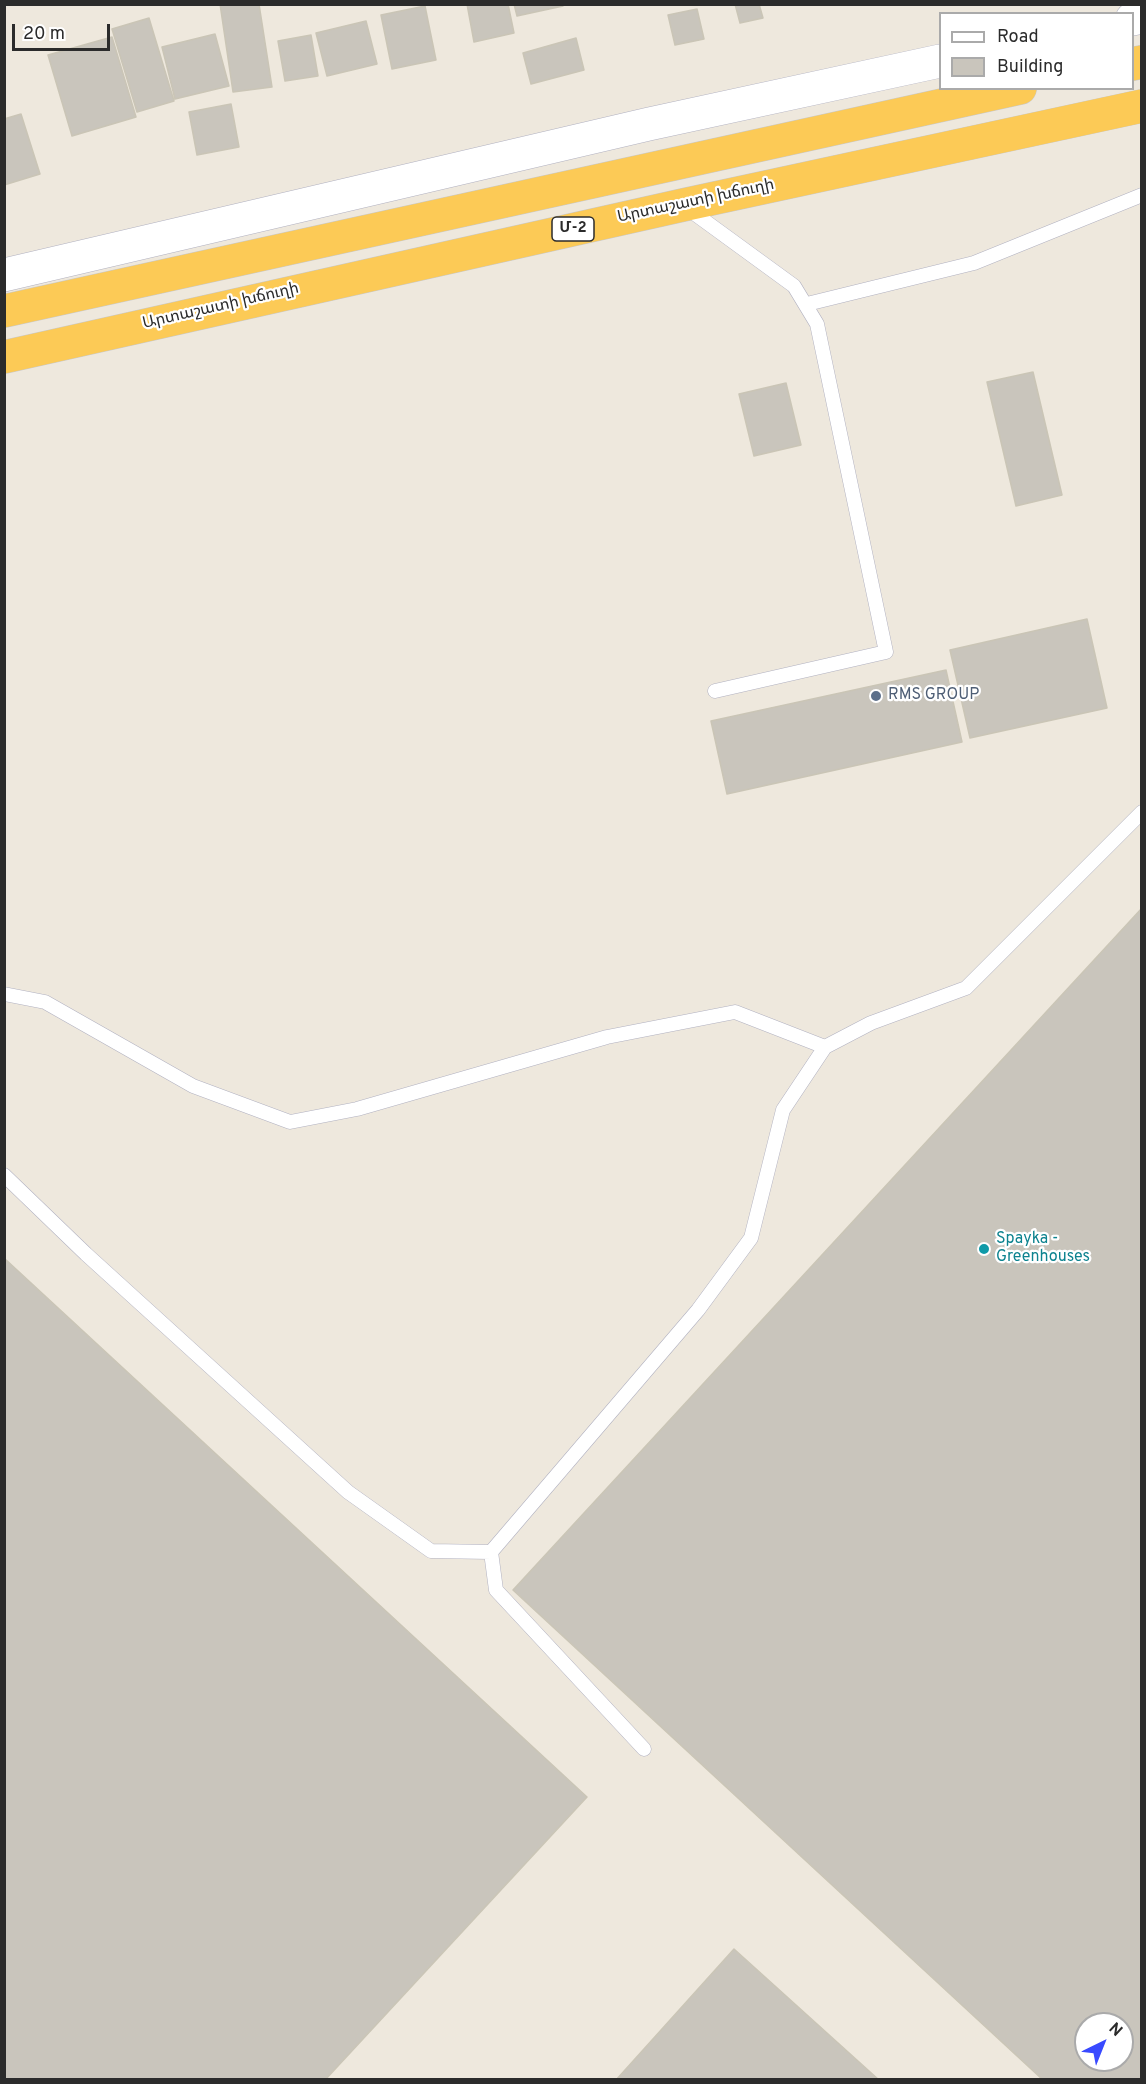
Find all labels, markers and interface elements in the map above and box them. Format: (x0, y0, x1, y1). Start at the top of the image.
scale bar (15, 12, 112, 50)
legend (939, 12, 1134, 90)
text: 20 m (23, 23, 65, 46)
text: Road (997, 26, 1039, 49)
text: Building (997, 56, 1063, 79)
street label: Արտաշատի խճուղի (616, 176, 776, 228)
road number: Մ-2 (552, 217, 594, 241)
street label: Արտաշատի խճուղի (141, 280, 301, 334)
place label: RMS GROUP (888, 686, 979, 706)
marker: RMS GROUP (869, 689, 883, 703)
place label: Spayka - Greenhouses (996, 1230, 1090, 1268)
marker: Spayka - Greenhouses (977, 1242, 991, 1256)
north arrow (1074, 2012, 1134, 2072)
text: N (1104, 2019, 1126, 2042)

